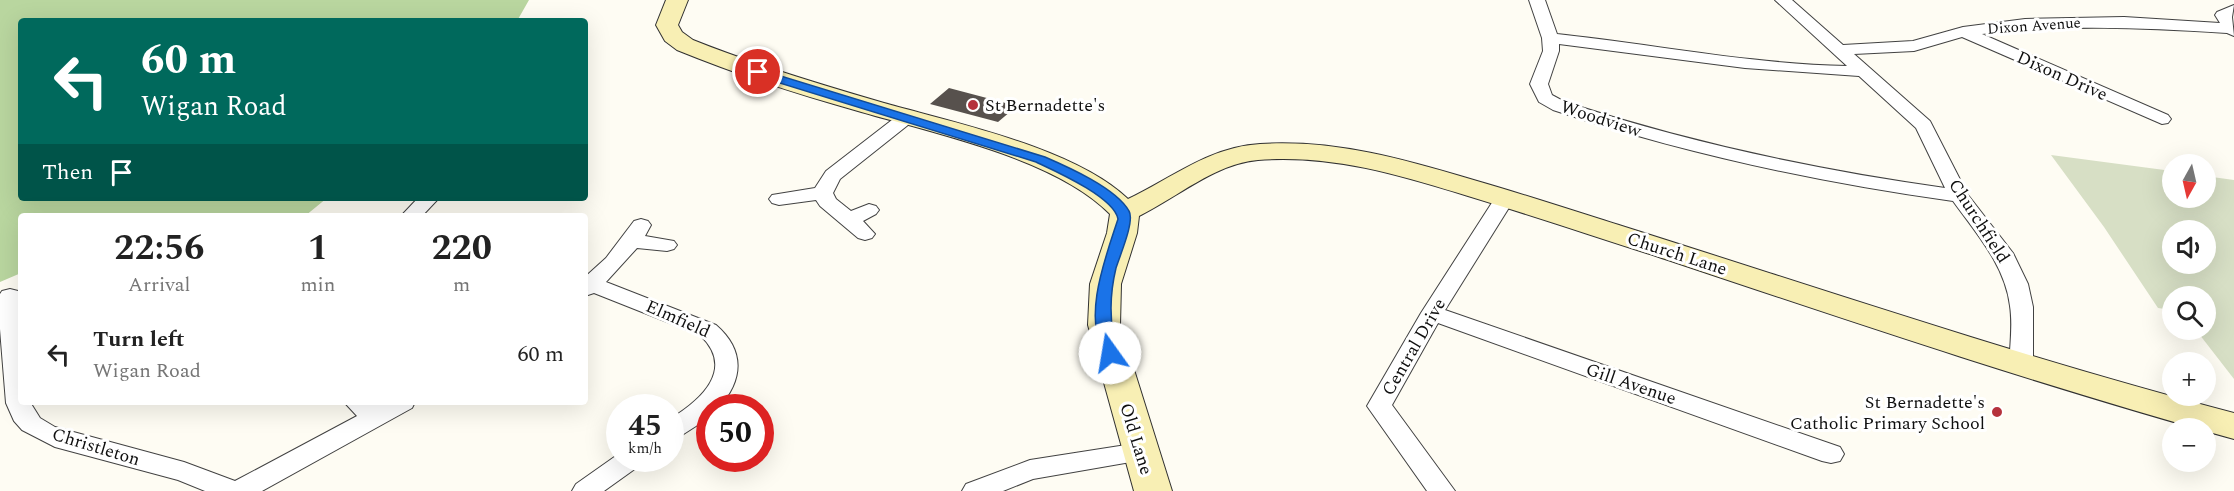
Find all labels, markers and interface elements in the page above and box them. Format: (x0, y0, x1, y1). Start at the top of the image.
street label: Dixon Avenue (1986, 11, 2082, 41)
text: 60 m (141, 29, 236, 92)
icon: left (42, 42, 120, 120)
street label: Dixon Drive (2012, 44, 2112, 108)
pin (732, 46, 783, 97)
icon: arrive (741, 55, 774, 88)
text: Wigan Road (141, 86, 287, 128)
place label: St Bernadette's (985, 92, 1105, 119)
street label: Woodview (1557, 93, 1645, 145)
marker: St Bernadette's (966, 98, 980, 112)
north arrow (2162, 154, 2216, 208)
map controls (2162, 154, 2216, 472)
text: Then (42, 156, 93, 189)
icon: arrive (105, 156, 138, 189)
street label: Churchfield (1942, 174, 2016, 268)
button: sound (2162, 220, 2216, 274)
text: 22:56 (114, 221, 204, 276)
text: 1 (308, 221, 328, 276)
text: 220 (431, 221, 492, 276)
street label: Church Lane (1623, 225, 1731, 283)
text: Arrival (128, 270, 190, 300)
text: min (300, 270, 335, 300)
text: m (453, 270, 470, 300)
button: search (2162, 286, 2216, 340)
street label: Elmfield (641, 293, 715, 345)
street label: Central Drive (1375, 293, 1453, 401)
position arrow (1078, 321, 1142, 385)
text: Turn left (93, 323, 185, 356)
icon: left (42, 338, 75, 371)
text: 60 m (518, 338, 564, 371)
button: + (2162, 352, 2216, 406)
text: Wigan Road (93, 356, 201, 386)
street label: Gill Avenue (1582, 356, 1680, 412)
place label: St Bernadette's Catholic Primary School (1790, 389, 1985, 437)
speed limit sign: 50 (696, 394, 774, 472)
street label: Old Lane (1112, 400, 1160, 478)
text: 45 (628, 403, 662, 449)
marker: St Bernadette's Catholic Primary School (1990, 405, 2004, 419)
button: − (2162, 418, 2216, 472)
street label: Christleton (49, 421, 143, 473)
text: km/h (628, 437, 662, 460)

